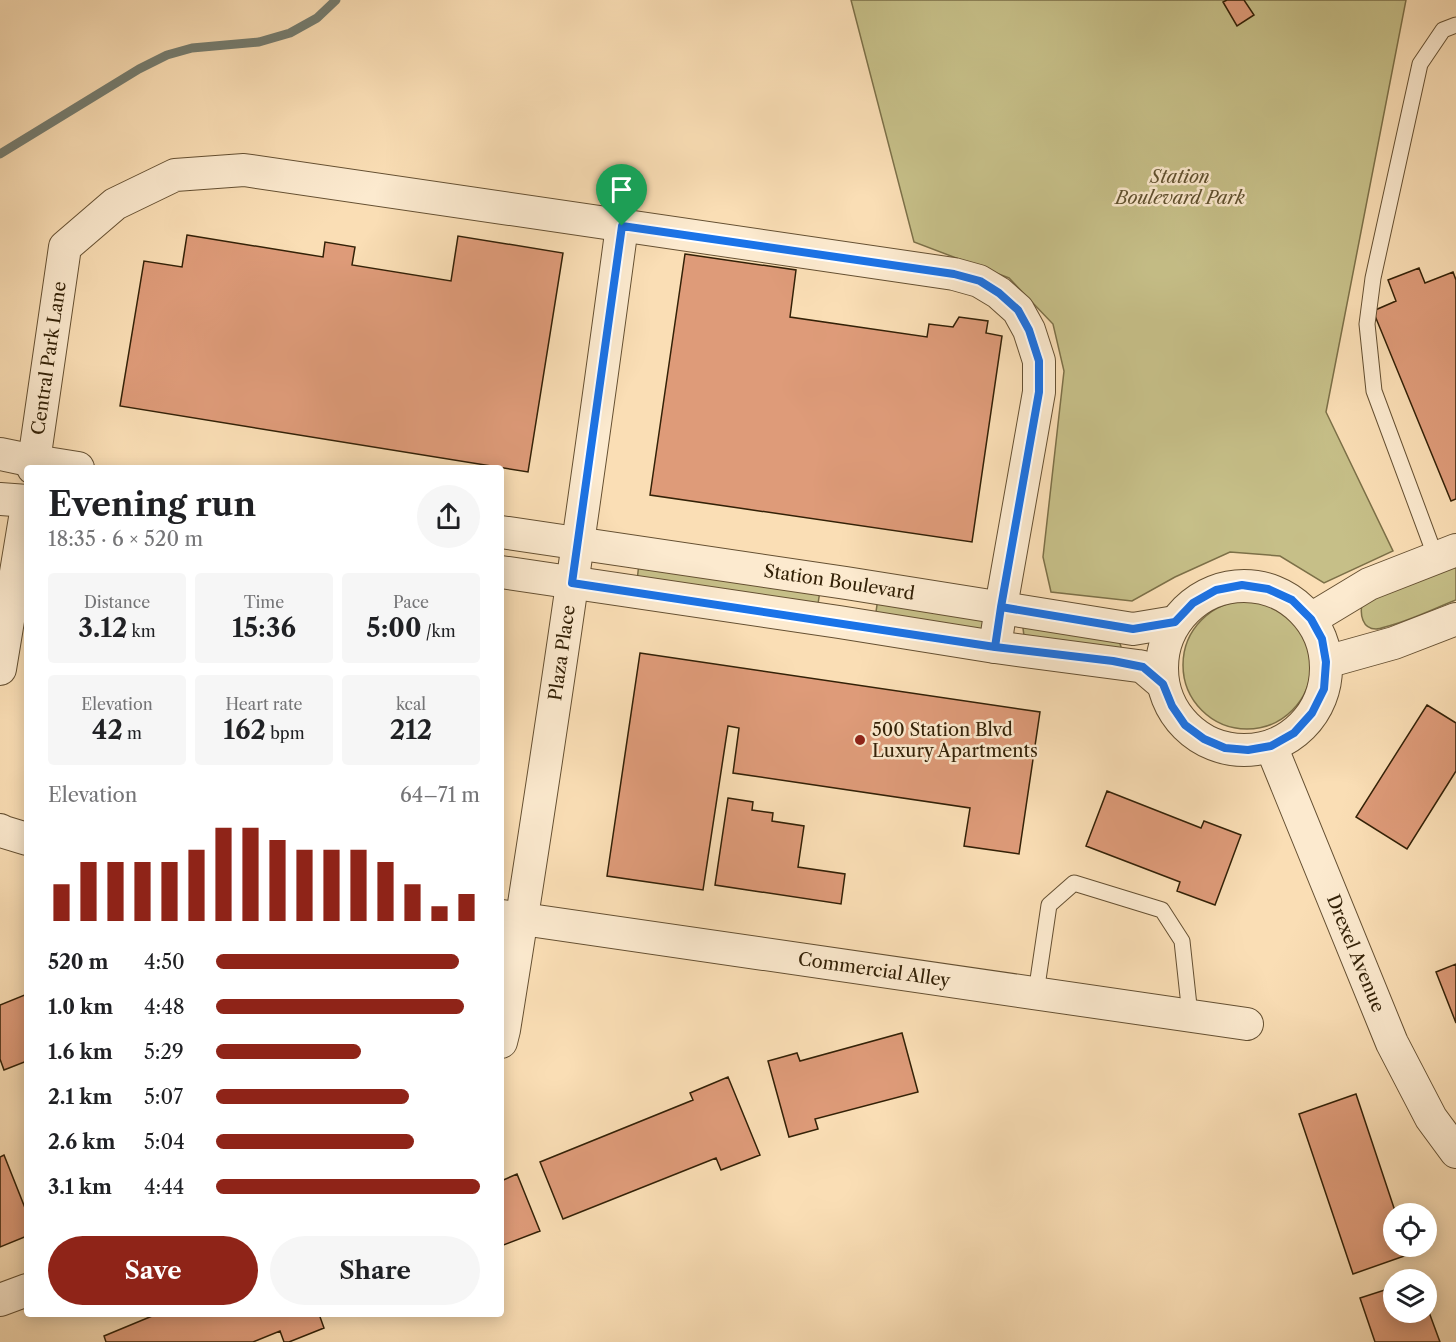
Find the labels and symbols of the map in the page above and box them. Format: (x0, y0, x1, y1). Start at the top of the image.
pin (596, 164, 647, 226)
park label: Station Boulevard Park (1113, 166, 1245, 209)
street label: Central Park Lane (27, 280, 71, 436)
street label: Station Boulevard (762, 560, 916, 605)
street label: Plaza Place (544, 604, 580, 702)
place label: 500 Station Blvd Luxury Apartments (872, 719, 1038, 762)
marker: 500 Station Blvd Luxury Apartments (853, 733, 867, 747)
street label: Drexel Avenue (1322, 891, 1389, 1015)
street label: Commercial Alley (797, 948, 953, 992)

